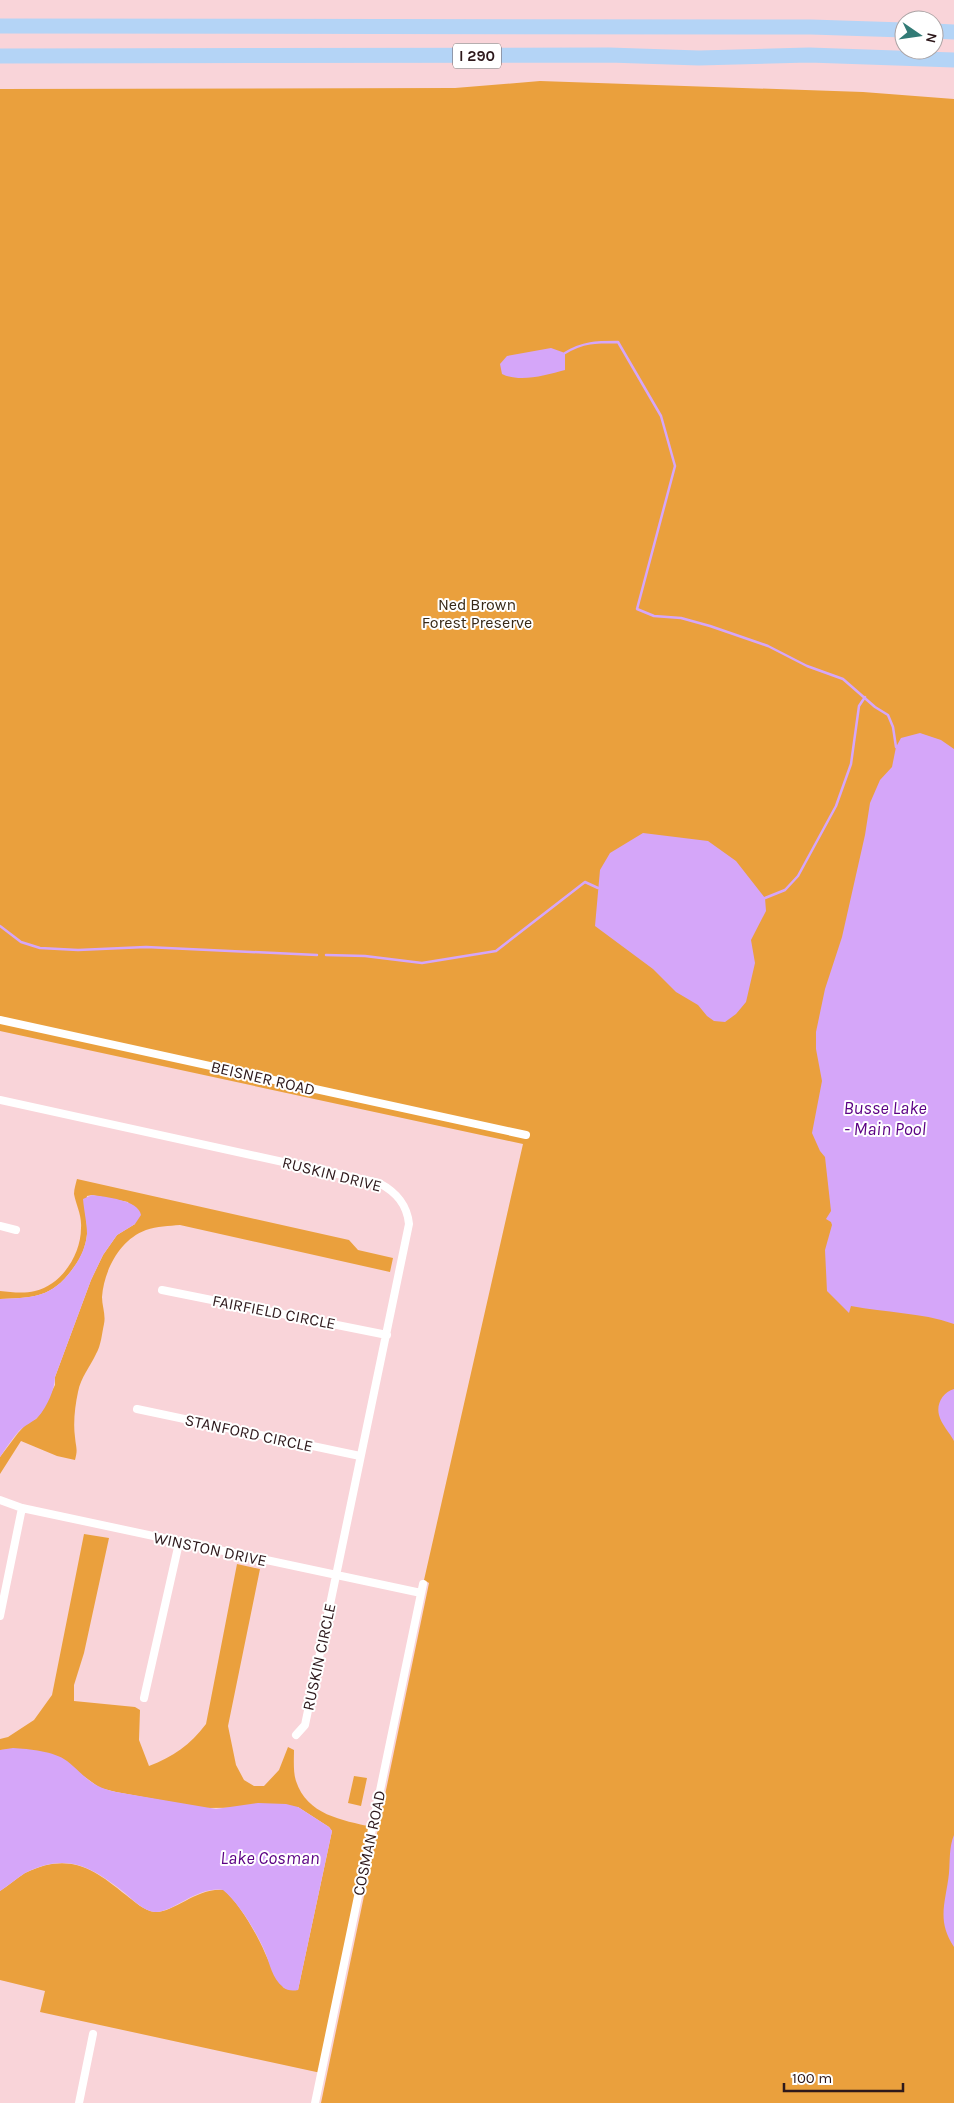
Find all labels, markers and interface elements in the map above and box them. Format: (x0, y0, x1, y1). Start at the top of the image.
north arrow (894, 10, 944, 60)
text: N (922, 31, 941, 45)
road number: I 290 (453, 44, 501, 68)
park label: Ned Brown Forest Preserve (422, 595, 532, 632)
street label: BEISNER ROAD (209, 1057, 317, 1099)
water label: Busse Lake - Main Pool (843, 1097, 927, 1140)
street label: RUSKIN DRIVE (280, 1152, 384, 1196)
street label: FAIRFIELD CIRCLE (211, 1291, 337, 1333)
street label: STANFORD CIRCLE (183, 1410, 315, 1456)
street label: WINSTON DRIVE (152, 1528, 268, 1570)
street label: RUSKIN CIRCLE (298, 1602, 340, 1712)
street label: COSMAN ROAD (349, 1789, 389, 1897)
water label: Lake Cosman (220, 1847, 320, 1869)
scale bar (784, 2060, 903, 2092)
text: 100 m (792, 2069, 832, 2087)

